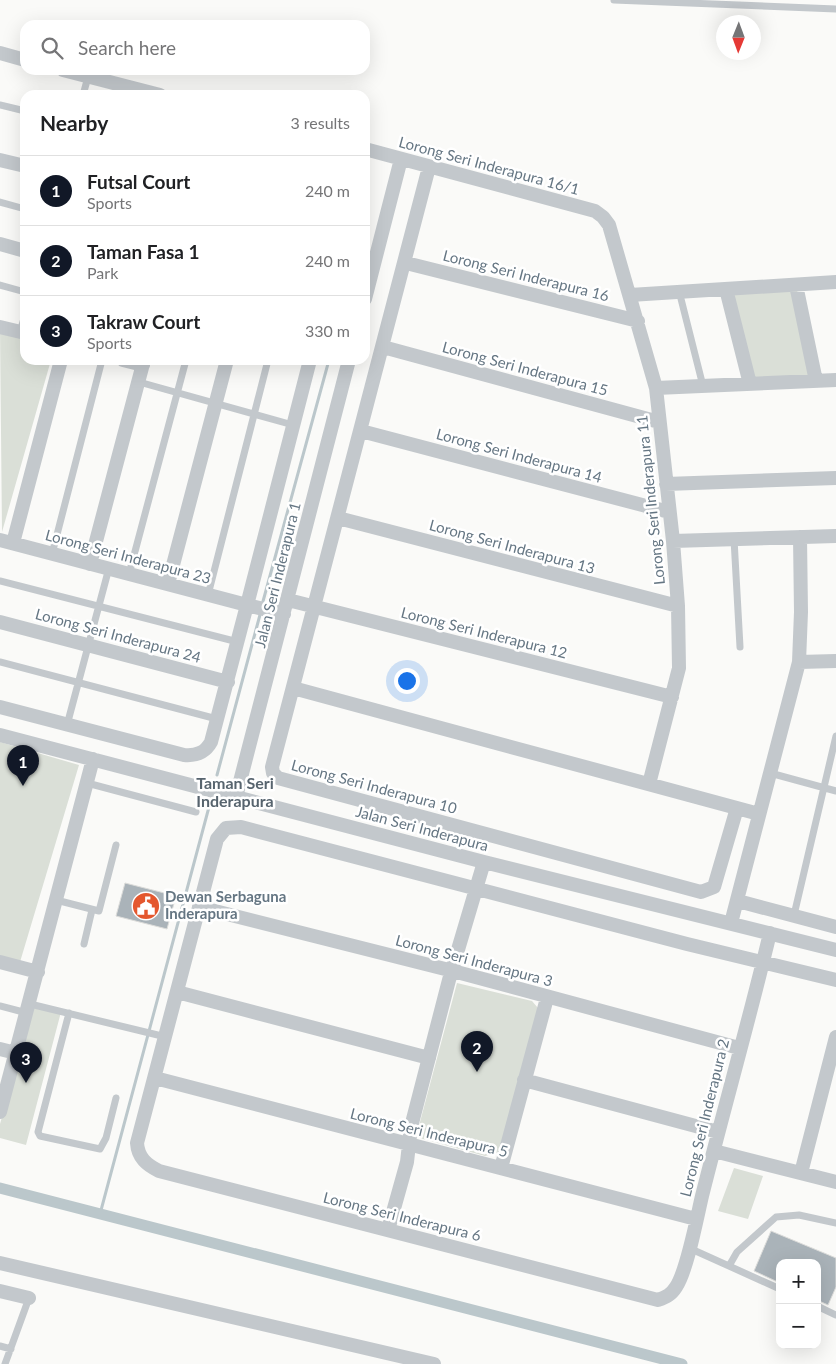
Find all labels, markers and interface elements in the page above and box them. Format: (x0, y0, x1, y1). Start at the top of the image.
north arrow (716, 15, 761, 60)
search box (20, 20, 370, 75)
icon: search (38, 34, 66, 62)
text: Search here (78, 36, 176, 59)
text: Nearby (40, 110, 108, 135)
text: 3 results (290, 113, 350, 132)
street label: Lorong Seri Inderapura 16/1 (397, 132, 581, 198)
text: Futsal Court (87, 170, 190, 193)
text: 1 (51, 181, 61, 200)
text: 240 m (305, 181, 350, 200)
text: Sports (87, 193, 132, 212)
text: Taman Fasa 1 (87, 240, 200, 263)
street label: Lorong Seri Inderapura 16 (441, 246, 611, 304)
text: 2 (51, 251, 61, 270)
text: 240 m (305, 251, 350, 270)
text: Park (87, 263, 118, 282)
text: Takraw Court (87, 310, 200, 333)
text: 3 (51, 321, 61, 340)
text: 330 m (305, 321, 350, 340)
text: Sports (87, 333, 132, 352)
street label: Lorong Seri Inderapura 15 (441, 337, 610, 399)
street label: Lorong Seri Inderapura 11 (632, 414, 668, 586)
street label: Lorong Seri Inderapura 14 (435, 424, 604, 486)
street label: Jalan Seri Inderapura 1 (250, 500, 304, 649)
street label: Lorong Seri Inderapura 13 (428, 515, 597, 577)
street label: Lorong Seri Inderapura 23 (44, 525, 213, 587)
street label: Lorong Seri Inderapura 12 (399, 603, 569, 661)
street label: Lorong Seri Inderapura 24 (34, 604, 203, 666)
your location (394, 668, 420, 694)
pin: 1 (7, 745, 39, 786)
street label: Lorong Seri Inderapura 10 (290, 755, 459, 817)
district label: Taman Seri Inderapura (196, 773, 274, 810)
street label: Jalan Seri Inderapura (354, 802, 491, 854)
place label: Dewan Serbaguna Inderapura (165, 887, 286, 922)
public building icon: Dewan Serbaguna Inderapura (131, 891, 161, 921)
street label: Lorong Seri Inderapura 3 (394, 930, 555, 990)
pin: 2 (461, 1031, 493, 1072)
street label: Lorong Seri Inderapura 2 (676, 1037, 732, 1198)
pin: 3 (10, 1042, 42, 1083)
street label: Lorong Seri Inderapura 5 (349, 1104, 510, 1160)
street label: Lorong Seri Inderapura 6 (322, 1188, 483, 1244)
map controls (776, 1259, 821, 1349)
button: + (776, 1259, 821, 1304)
button: − (776, 1304, 821, 1349)

